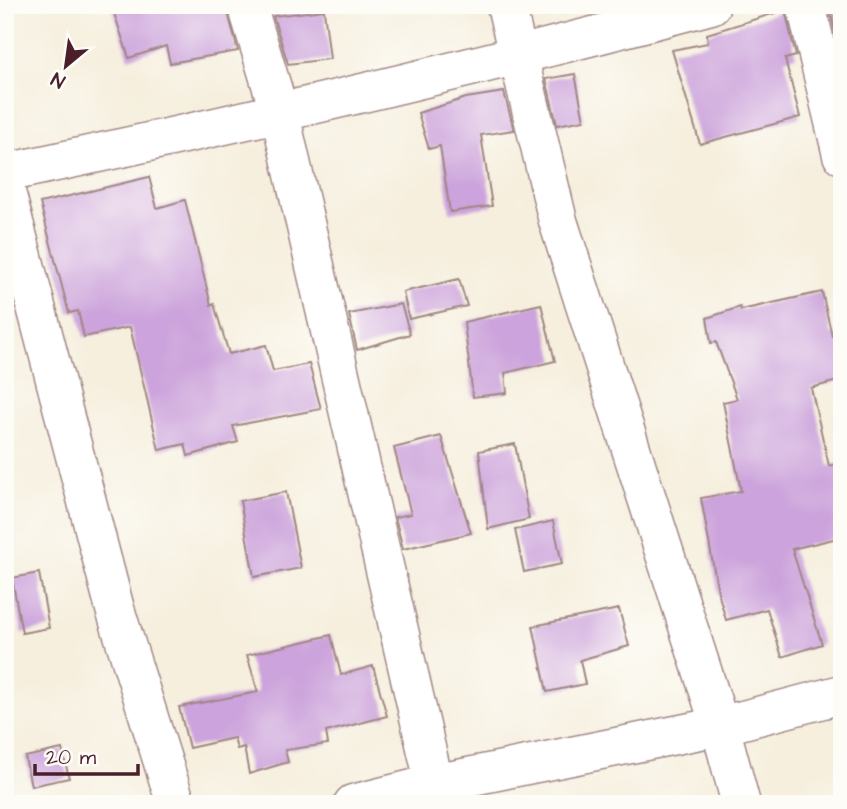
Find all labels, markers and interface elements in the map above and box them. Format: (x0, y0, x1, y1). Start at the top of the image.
north arrow (32, 32, 102, 102)
text: N (47, 65, 70, 94)
scale bar (35, 732, 138, 776)
text: 20 m (46, 743, 97, 772)

